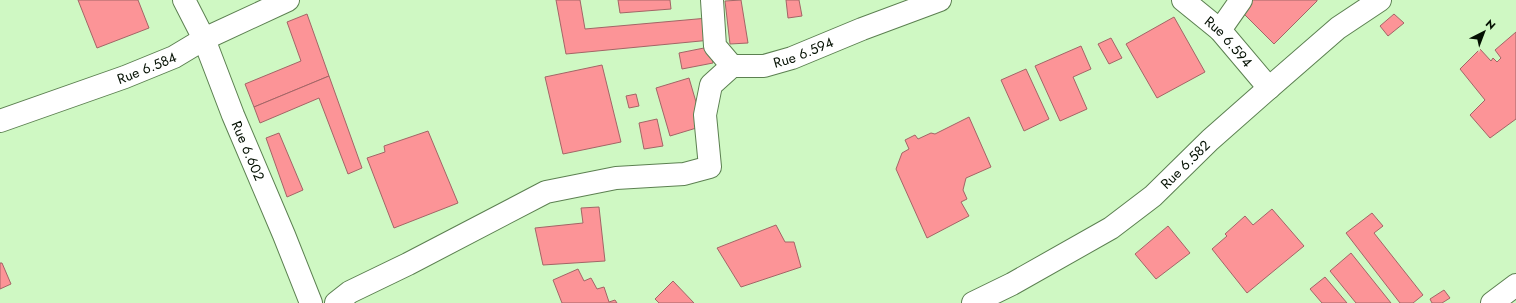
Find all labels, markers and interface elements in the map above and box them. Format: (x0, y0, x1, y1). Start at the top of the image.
street label: Rue 6.594 (1200, 11, 1257, 72)
north arrow (1464, 12, 1504, 52)
text: N (1482, 16, 1499, 33)
street label: Rue 6.594 (771, 32, 837, 73)
street label: Rue 6.584 (114, 47, 180, 89)
street label: Rue 6.602 (227, 118, 270, 184)
street label: Rue 6.582 (1156, 135, 1214, 193)

